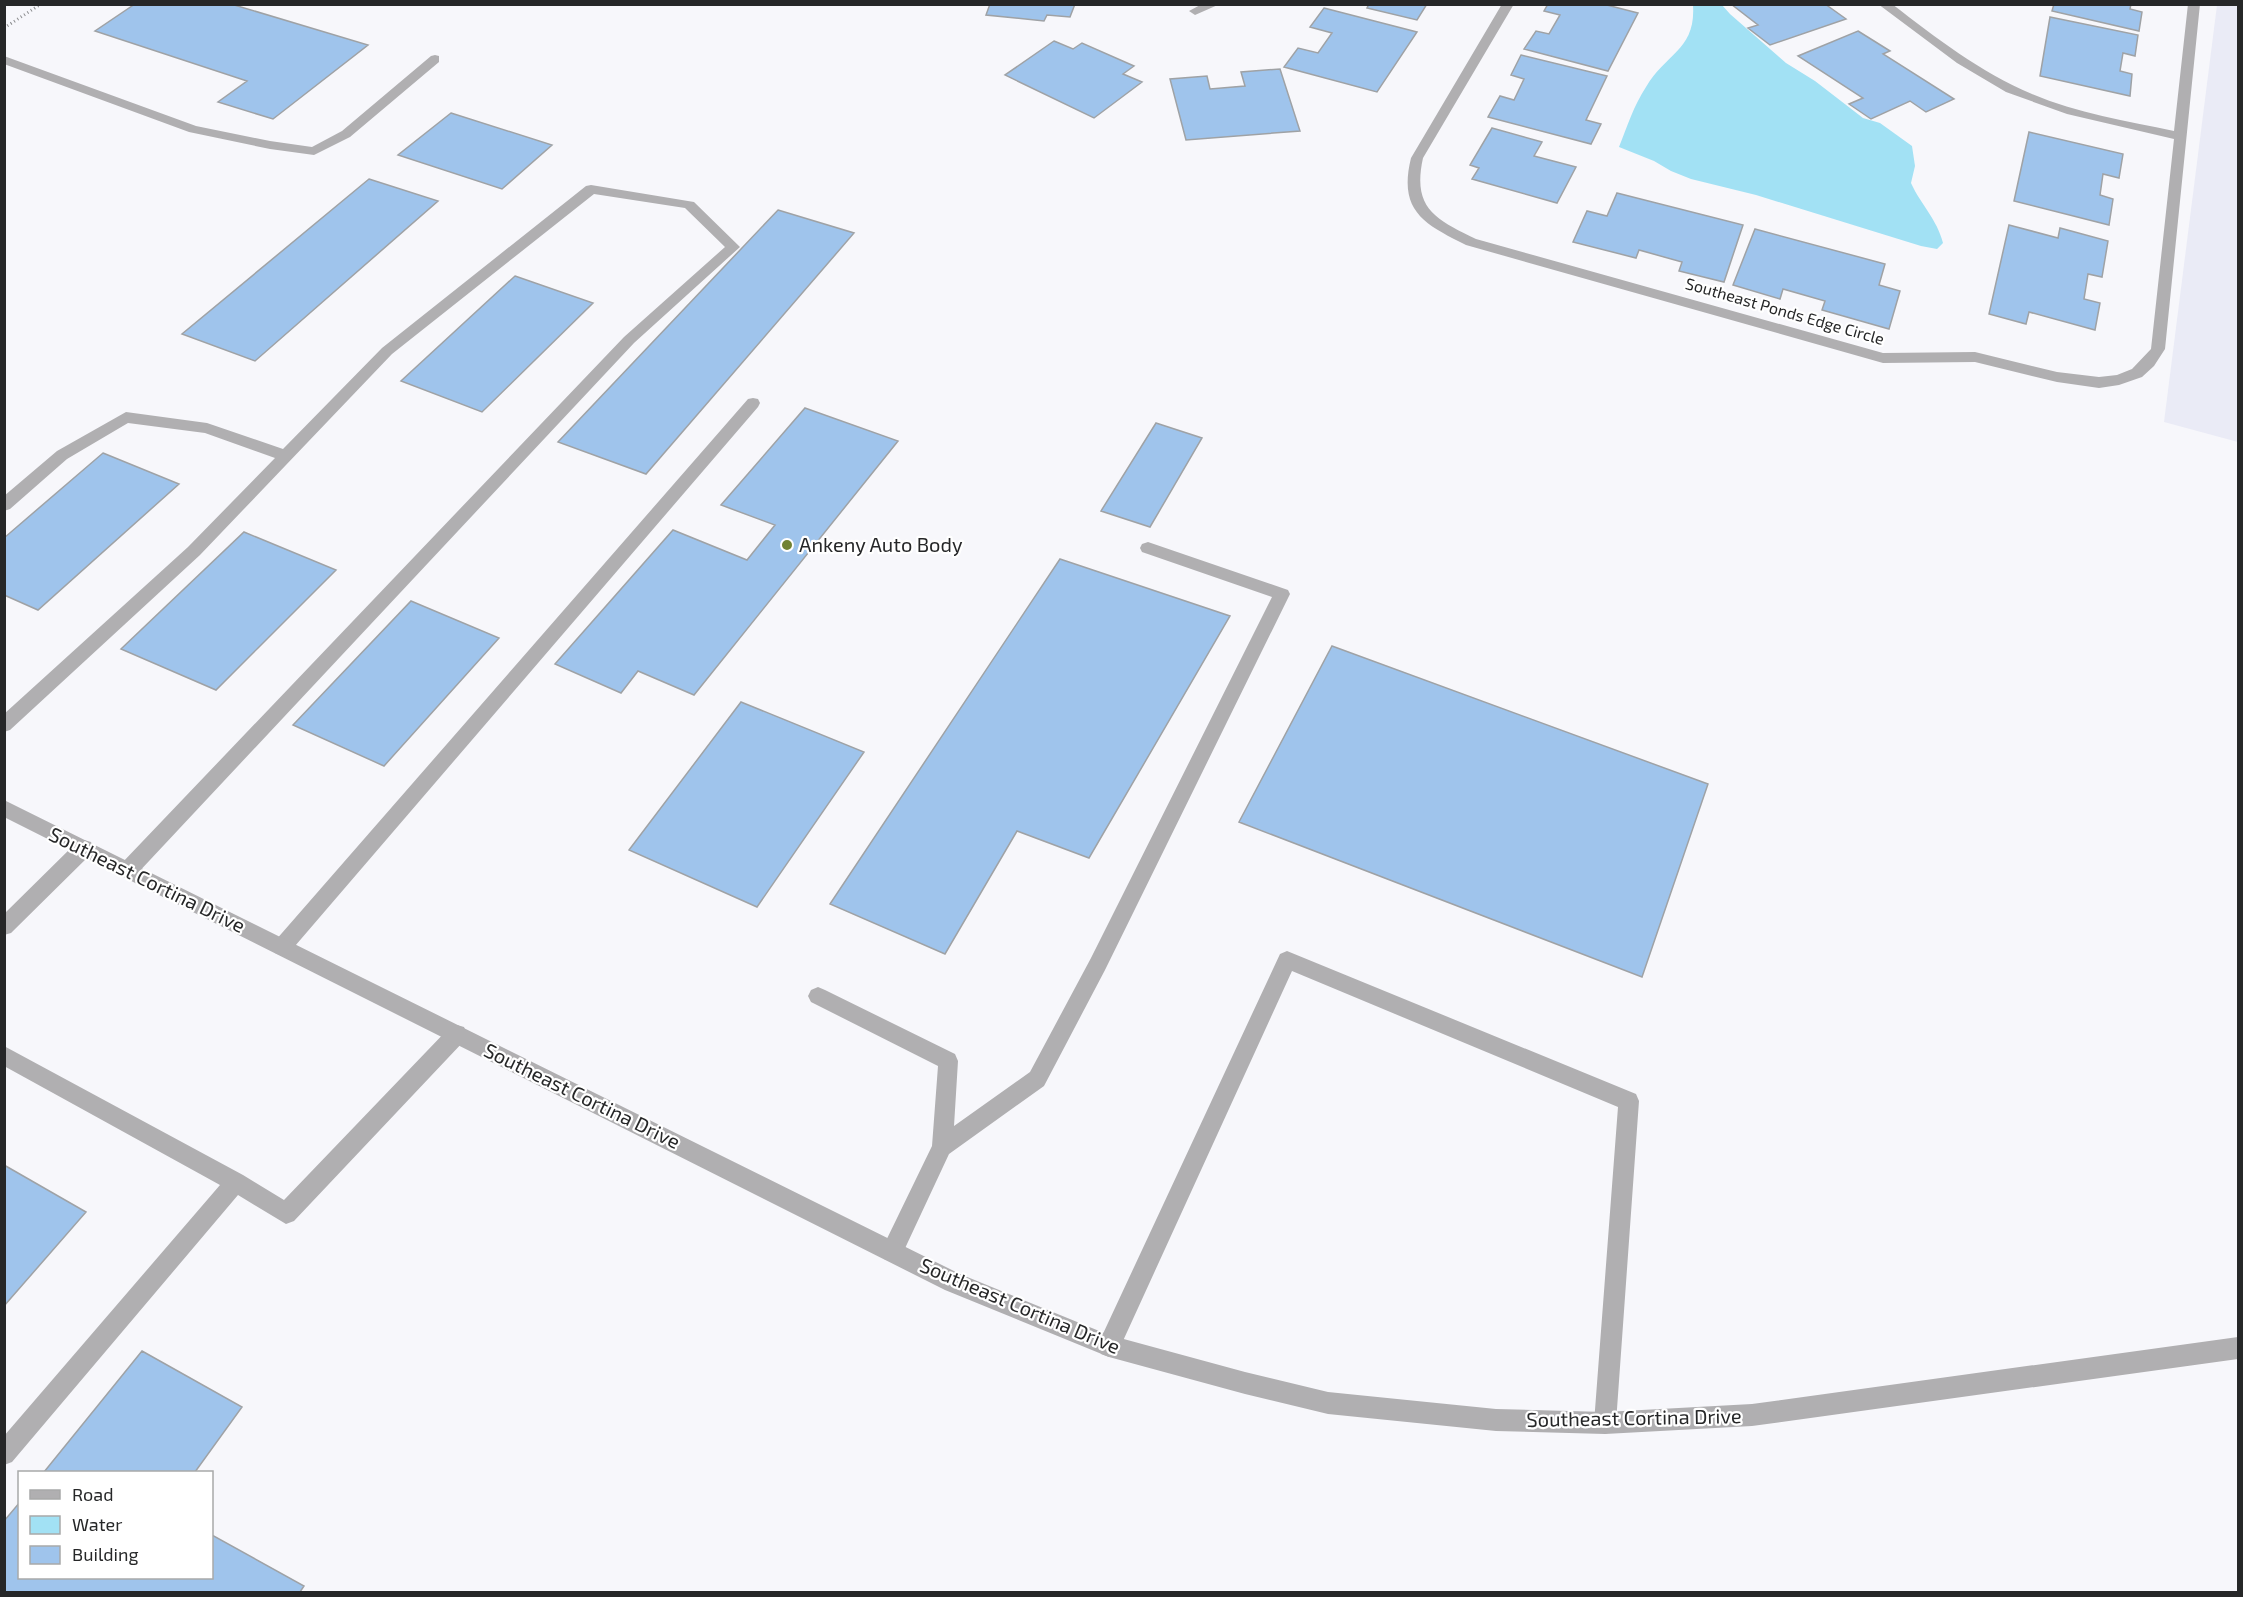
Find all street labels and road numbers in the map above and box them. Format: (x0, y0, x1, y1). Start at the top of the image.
street label: Southeast Ponds Edge Circle (1684, 273, 1887, 348)
street label: Southeast Cortina Drive (46, 821, 249, 937)
street label: Southeast Cortina Drive (481, 1037, 684, 1153)
street label: Southeast Cortina Drive (917, 1252, 1124, 1358)
street label: Southeast Cortina Drive (1526, 1403, 1742, 1431)

